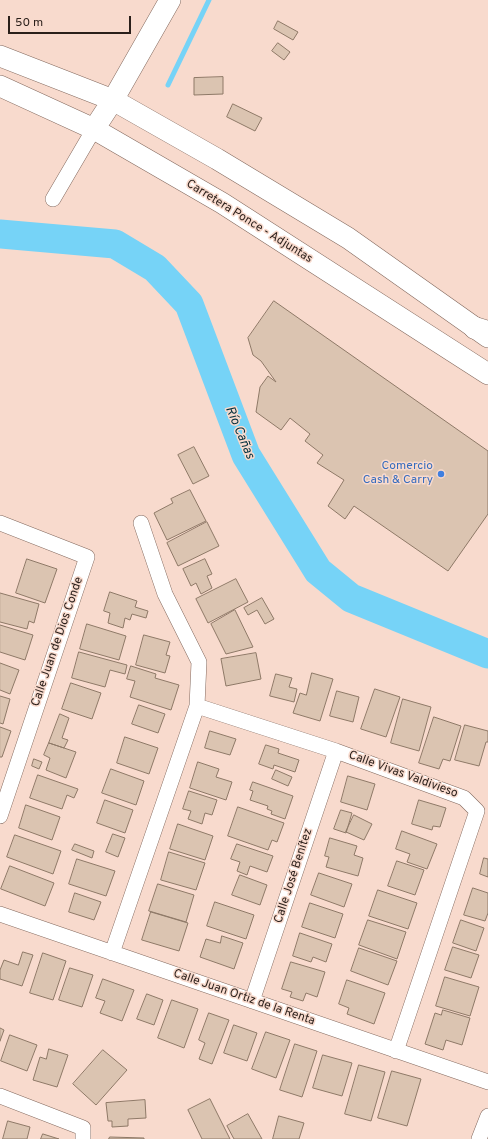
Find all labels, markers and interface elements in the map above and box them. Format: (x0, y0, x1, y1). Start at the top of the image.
scale bar (10, 8, 133, 34)
text: 50 m (15, 15, 43, 31)
street label: Carretera Ponce - Adjuntas (183, 177, 315, 267)
water label: Río Cañas (221, 404, 257, 462)
place label: Comercio Cash & Carry (363, 460, 433, 488)
marker: Comercio Cash & Carry (436, 469, 446, 479)
street label: Calle Juan de Dios Conde (29, 575, 87, 709)
street label: Calle Vivas Valdivieso (346, 749, 460, 801)
street label: Calle José Benítez (272, 827, 316, 925)
street label: Calle Juan Ortiz de la Renta (171, 967, 317, 1029)

